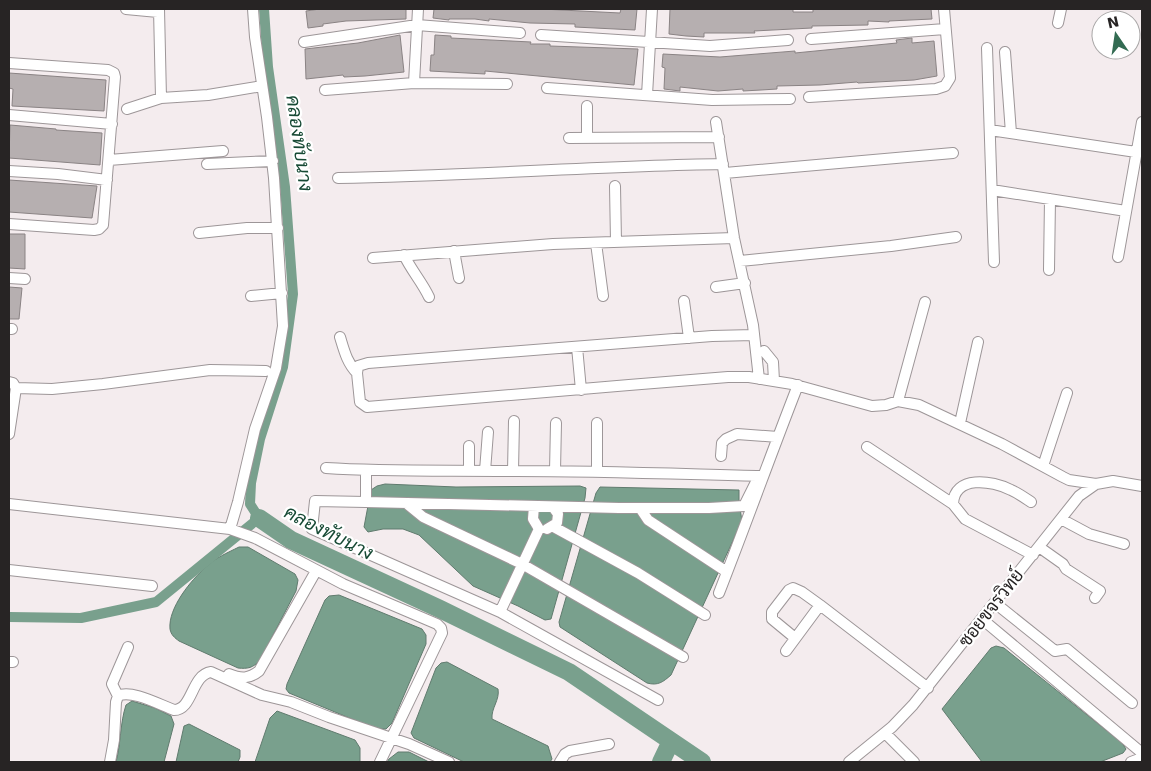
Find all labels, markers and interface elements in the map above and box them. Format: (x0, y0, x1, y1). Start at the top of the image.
north arrow (1091, 10, 1141, 60)
text: N (1106, 13, 1121, 31)
water label: คลองทับนาง (282, 93, 318, 193)
water label: คลองทับนาง (281, 500, 378, 564)
street label: ซอยขจรวิทย์ (952, 563, 1027, 651)

